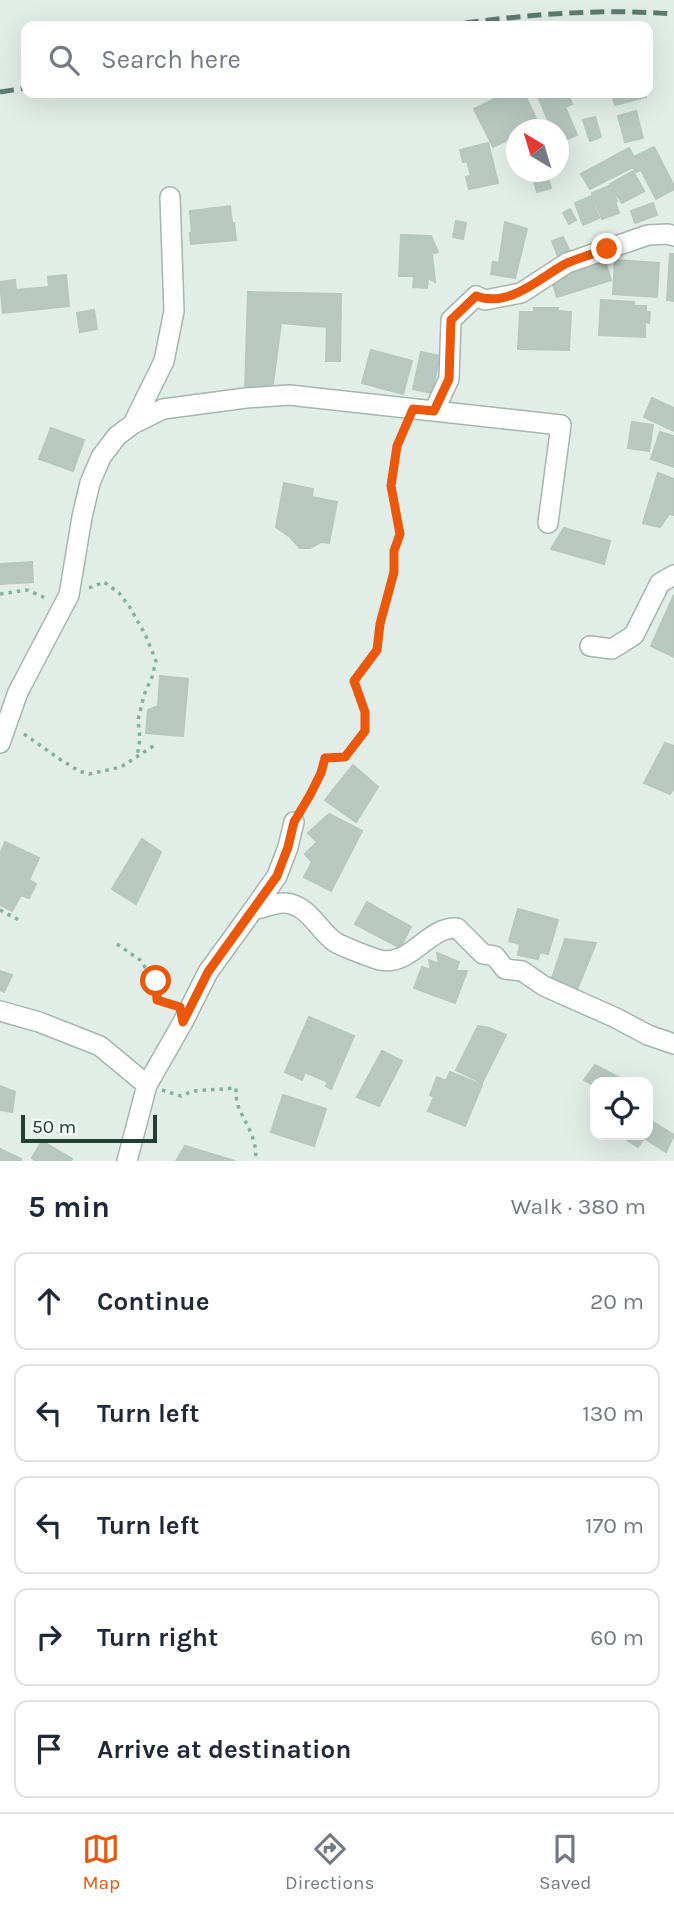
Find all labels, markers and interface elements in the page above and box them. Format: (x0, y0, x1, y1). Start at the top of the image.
search box (21, 21, 653, 98)
icon: search (45, 41, 83, 79)
text: Search here (101, 44, 241, 75)
north arrow (506, 119, 569, 182)
route end (591, 233, 622, 264)
route start (140, 965, 171, 996)
map controls (590, 1077, 653, 1140)
button: locate (590, 1077, 653, 1140)
scale bar (21, 1112, 158, 1144)
text: 50 m (32, 1116, 76, 1138)
text: 5 min (28, 1189, 110, 1225)
text: Walk · 380 m (511, 1193, 646, 1220)
icon: ahead (30, 1282, 68, 1320)
text: Continue (97, 1286, 209, 1317)
text: 20 m (590, 1288, 644, 1315)
icon: left (30, 1394, 68, 1432)
text: Turn left (97, 1398, 199, 1429)
text: 130 m (582, 1400, 644, 1427)
icon: left (30, 1506, 68, 1544)
text: Turn left (97, 1510, 199, 1541)
text: 170 m (585, 1512, 644, 1539)
icon: right (30, 1618, 68, 1656)
text: Turn right (97, 1622, 218, 1653)
text: 60 m (590, 1624, 644, 1651)
icon: arrive (30, 1730, 68, 1768)
text: Arrive at destination (97, 1734, 351, 1765)
tab: Map (82, 1830, 120, 1894)
tab: Directions (285, 1830, 374, 1894)
tab: Saved (539, 1830, 592, 1894)

